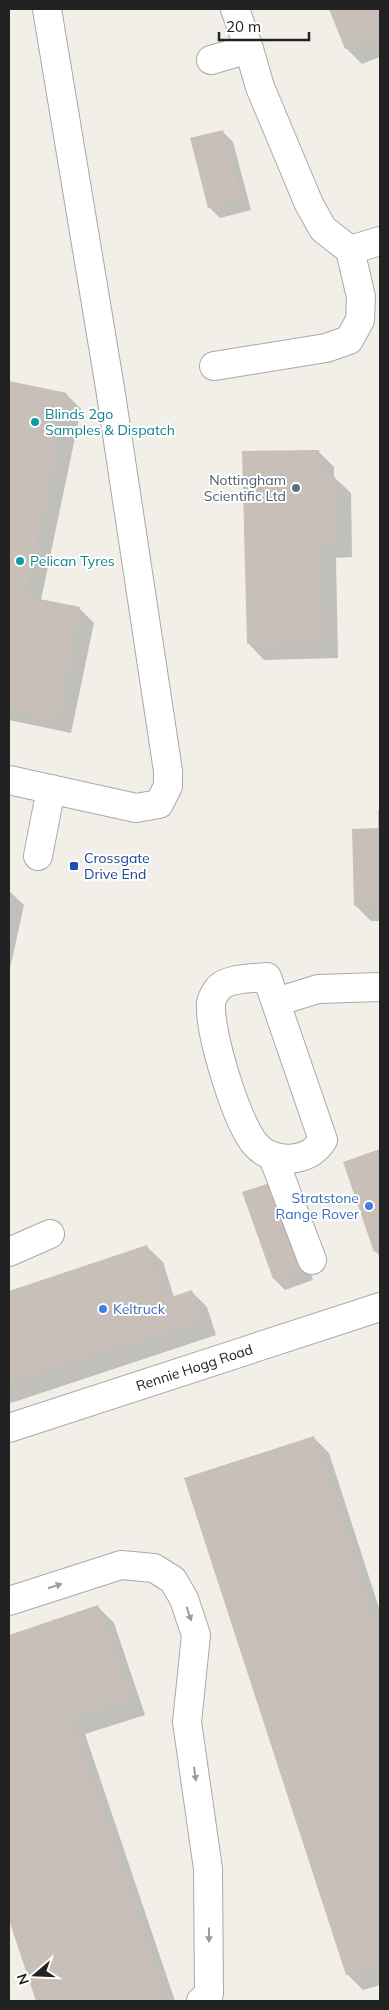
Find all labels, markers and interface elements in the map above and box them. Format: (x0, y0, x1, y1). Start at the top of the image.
scale bar (219, 10, 309, 42)
text: 20 m (226, 17, 261, 36)
place label: Blinds 2go Samples & Dispatch (45, 405, 175, 439)
marker: Blinds 2go Samples & Dispatch (29, 416, 41, 428)
place label: Nottingham Scientific Ltd (204, 471, 286, 505)
marker: Nottingham Scientific Ltd (290, 482, 302, 494)
place label: Pelican Tyres (30, 552, 115, 570)
marker: Pelican Tyres (14, 555, 26, 567)
place label: Crossgate Drive End (84, 849, 150, 883)
marker: Crossgate Drive End (68, 860, 80, 872)
place label: Stratstone Range Rover (276, 1189, 360, 1223)
marker: Stratstone Range Rover (363, 1200, 375, 1212)
place label: Keltruck (113, 1300, 166, 1318)
marker: Keltruck (97, 1303, 109, 1315)
street label: Rennie Hogg Road (134, 1340, 255, 1395)
one-way arrow (48, 1582, 63, 1590)
one-way arrow (186, 1606, 193, 1621)
one-way arrow (191, 1766, 199, 1782)
one-way arrow (205, 1928, 213, 1944)
north arrow (10, 1950, 60, 2000)
text: N (12, 1971, 33, 1987)

